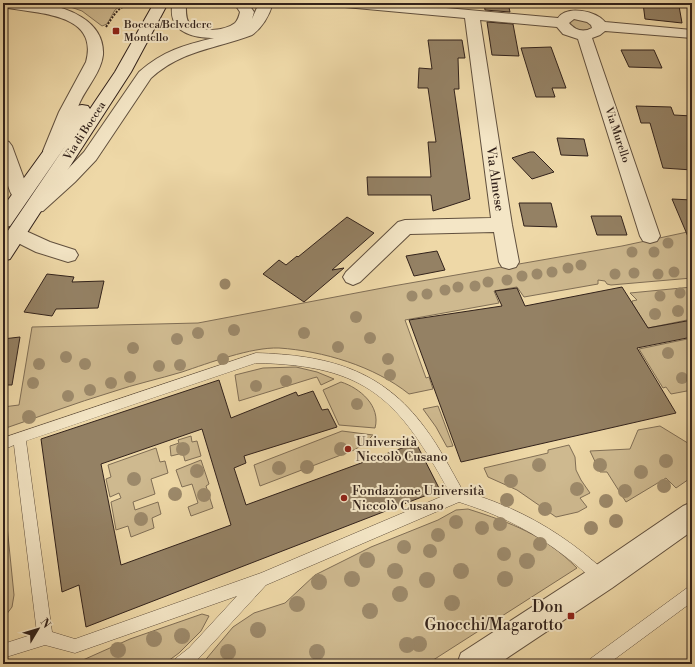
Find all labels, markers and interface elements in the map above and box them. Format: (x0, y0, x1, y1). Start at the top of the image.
place label: Boccea/Belvedere Montello (123, 18, 212, 45)
marker: Boccea/Belvedere Montello (111, 26, 121, 36)
street label: Via di Boccea (60, 99, 109, 164)
street label: Via Murello (601, 104, 633, 165)
street label: Via Almese (482, 145, 508, 213)
place label: Università Niccolò Cusano (356, 434, 448, 465)
marker: Università Niccolò Cusano (343, 444, 353, 454)
place label: Fondazione Università Niccolò Cusano (352, 483, 485, 514)
marker: Fondazione Università Niccolò Cusano (339, 493, 349, 503)
place label: Don Gnocchi/Magarotto (424, 597, 563, 635)
north arrow (18, 609, 58, 649)
marker: Don Gnocchi/Magarotto (566, 611, 576, 621)
text: N (37, 616, 53, 631)

